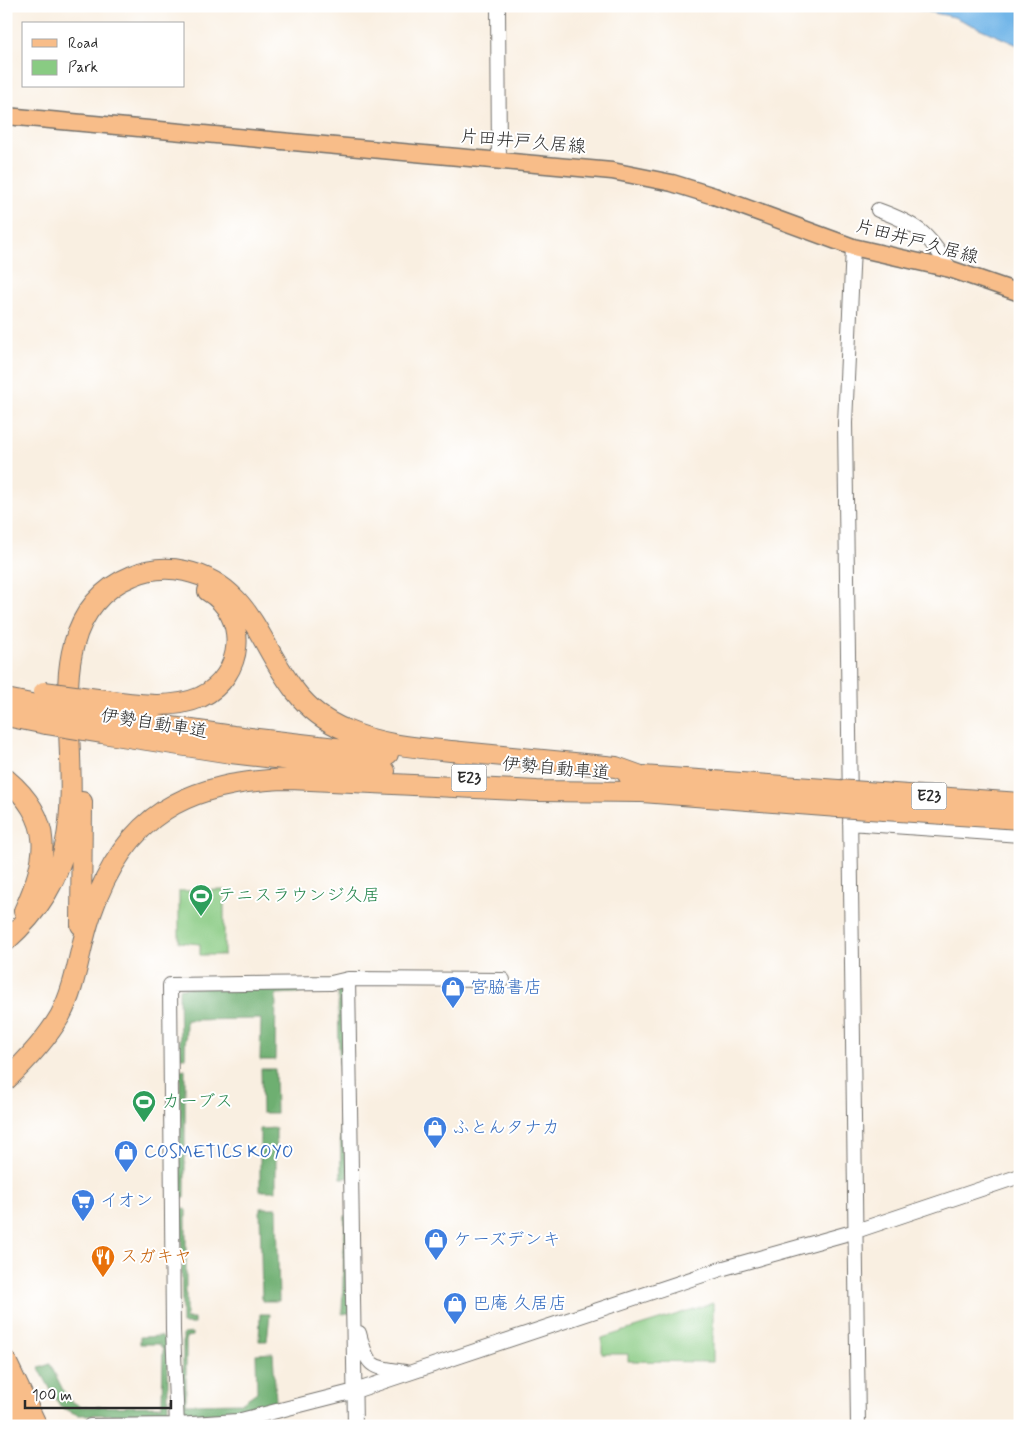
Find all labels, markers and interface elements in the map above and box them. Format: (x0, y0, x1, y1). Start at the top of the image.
legend (22, 22, 185, 88)
text: Road (68, 34, 98, 54)
text: Park (68, 58, 98, 78)
street label: 片田井戸久居線 (459, 125, 587, 159)
street label: 片田井戸久居線 (853, 214, 981, 270)
street label: 伊勢自動車道 (99, 704, 209, 744)
street label: 伊勢自動車道 (501, 752, 611, 786)
road number: E23 (452, 764, 486, 791)
road number: E23 (912, 782, 946, 809)
sports icon: テニスラウンジ久居 (188, 883, 214, 917)
place label: テニスラウンジ久居 (218, 884, 380, 908)
shop icon: 宮脇書店 (440, 975, 466, 1009)
place label: 宮脇書店 (470, 976, 542, 1000)
sports icon: カーブス (131, 1089, 157, 1123)
place label: カーブス (162, 1090, 233, 1114)
shop icon: ふとんタナカ (422, 1115, 448, 1149)
place label: ふとんタナカ (452, 1116, 560, 1140)
shop icon: COSMETICS KOYO (113, 1139, 139, 1173)
place label: COSMETICS KOYO (144, 1140, 293, 1164)
supermarket icon: イオン (70, 1188, 96, 1222)
place label: イオン (100, 1189, 153, 1213)
shop icon: ケーズデンキ (423, 1227, 449, 1261)
place label: ケーズデンキ (454, 1228, 561, 1252)
restaurant icon: スガキヤ (90, 1244, 116, 1278)
place label: スガキヤ (120, 1245, 192, 1269)
shop icon: 巴庵 久居店 (442, 1291, 468, 1325)
place label: 巴庵 久居店 (472, 1292, 567, 1316)
scale bar (25, 1377, 171, 1409)
text: 100 m (32, 1386, 72, 1406)

